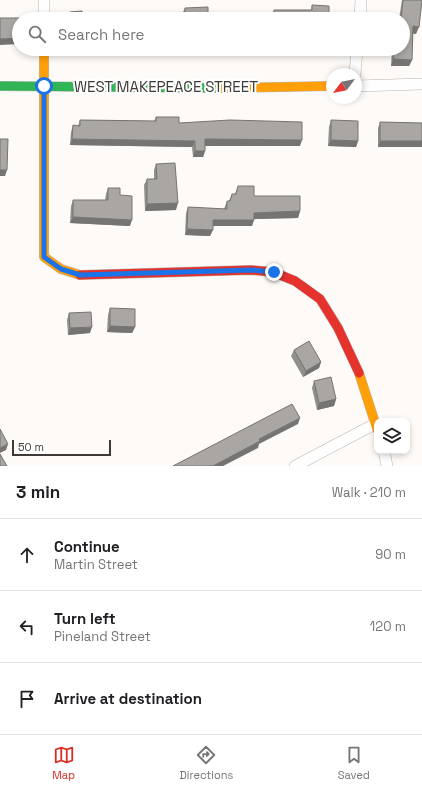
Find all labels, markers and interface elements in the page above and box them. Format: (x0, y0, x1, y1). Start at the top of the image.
search box (12, 12, 410, 56)
icon: search (26, 23, 48, 45)
text: Search here (58, 25, 144, 44)
north arrow (326, 68, 362, 104)
route start (35, 77, 53, 95)
street label: WEST MAKEPEACE STREET (74, 77, 258, 96)
route end (265, 263, 283, 281)
map controls (374, 418, 410, 454)
button: layers (374, 418, 410, 454)
scale bar (12, 438, 111, 457)
text: 50 m (18, 440, 44, 454)
text: 3 min (16, 481, 60, 503)
text: Walk · 210 m (332, 484, 406, 501)
text: Continue (54, 537, 120, 556)
icon: ahead (16, 544, 38, 566)
text: 90 m (375, 546, 406, 563)
text: Martin Street (54, 556, 138, 573)
text: Turn left (54, 609, 116, 628)
icon: left (16, 616, 38, 638)
text: 120 m (370, 618, 406, 635)
text: Pineland Street (54, 628, 151, 645)
icon: arrive (16, 688, 38, 710)
text: Arrive at destination (54, 689, 202, 708)
tab: Map (52, 744, 75, 782)
tab: Directions (179, 744, 233, 782)
tab: Saved (338, 744, 370, 782)

